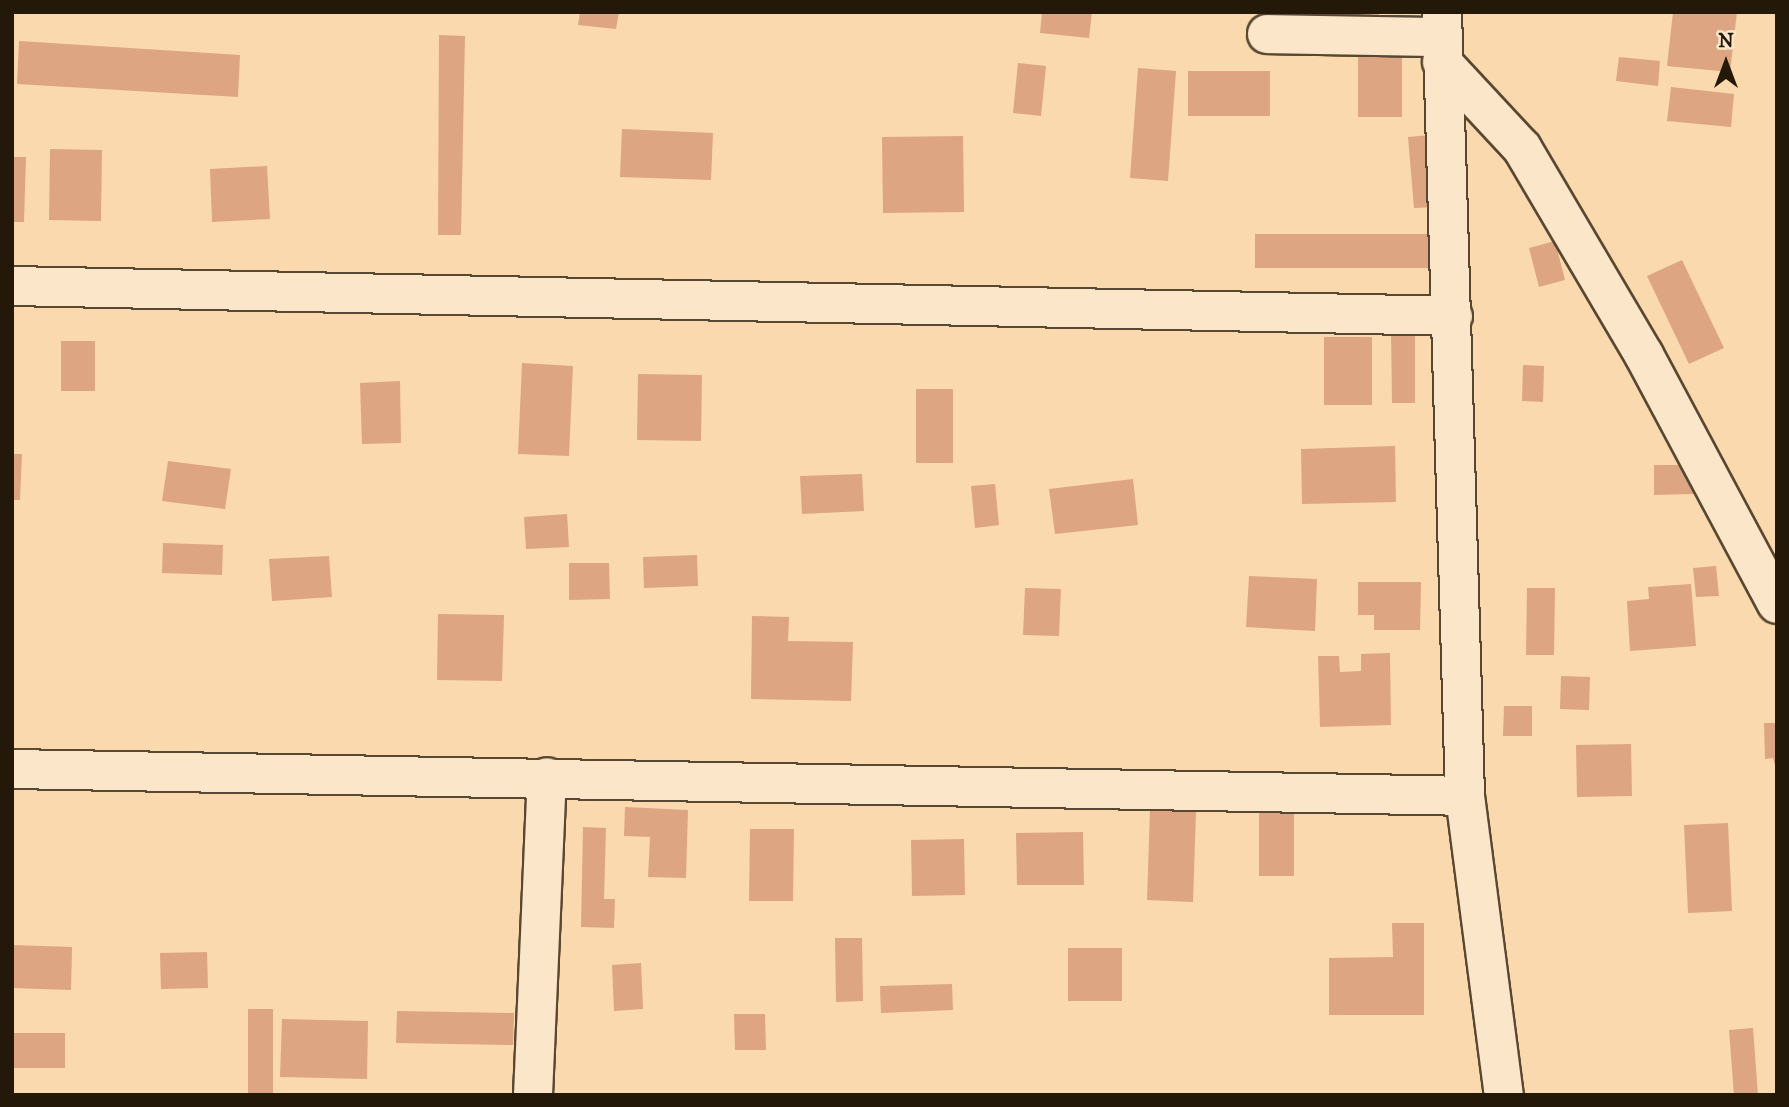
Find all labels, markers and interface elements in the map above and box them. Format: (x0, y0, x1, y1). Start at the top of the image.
north arrow (1691, 28, 1761, 98)
text: N (1718, 30, 1734, 53)

